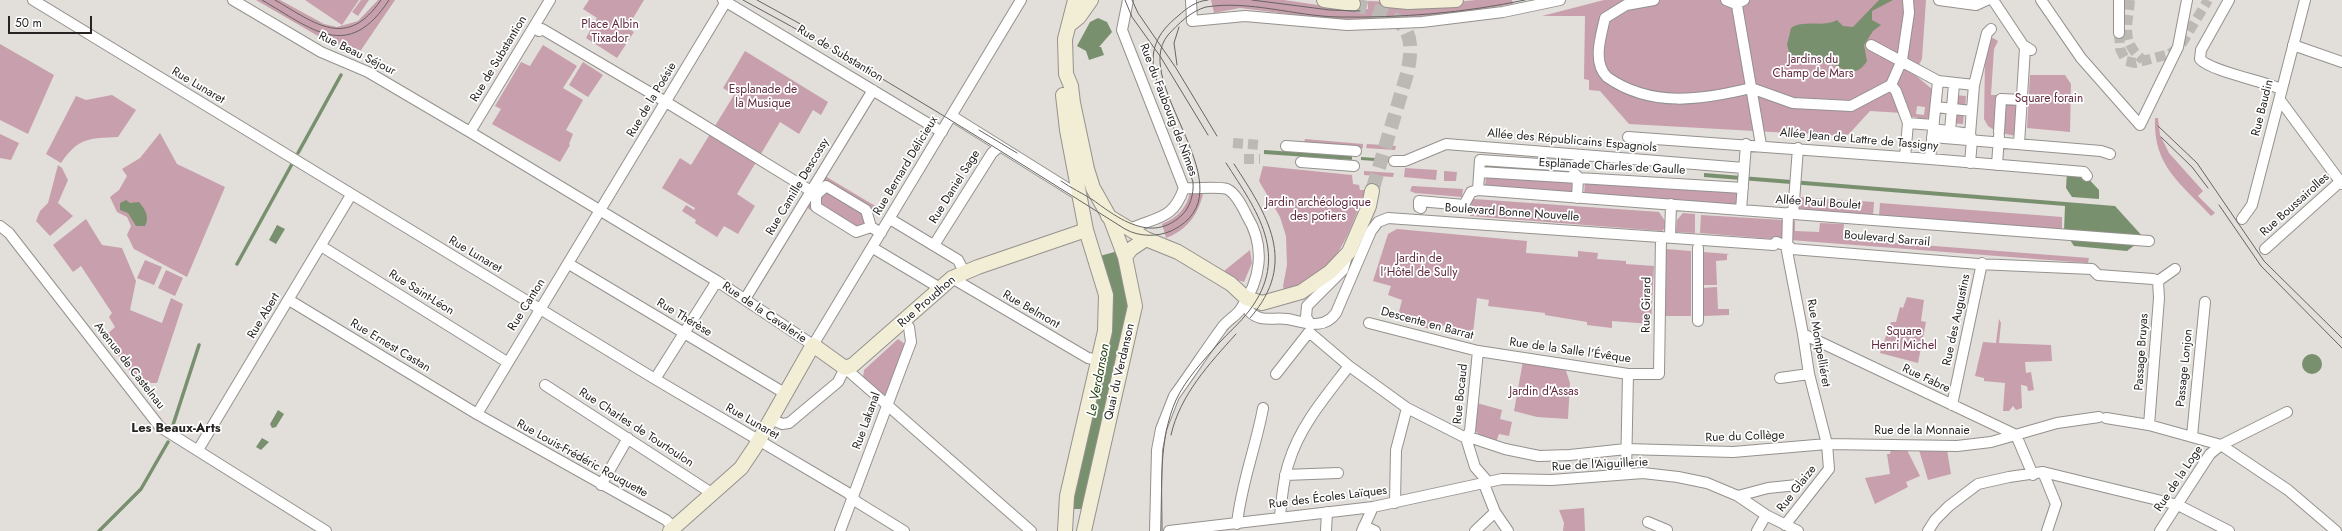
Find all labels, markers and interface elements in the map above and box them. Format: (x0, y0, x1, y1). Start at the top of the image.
scale bar (10, 8, 94, 34)
street label: Rue de Substantion (468, 13, 530, 105)
text: 50 m (15, 14, 42, 32)
park label: Place Albin Tixador (581, 18, 639, 46)
street label: Rue de Substantion (794, 23, 886, 85)
street label: Rue Beau Séjour (316, 29, 398, 79)
street label: Rue du Faubourg de Nîmes (1136, 42, 1200, 178)
park label: Jardins du Champ de Mars (1772, 53, 1854, 81)
street label: Rue de la Poésie (624, 60, 680, 140)
street label: Rue Lunaret (169, 65, 227, 107)
street label: Rue Baudin (2249, 78, 2277, 138)
park label: Esplanade de la Musique (729, 83, 797, 111)
park label: Square forain (2015, 92, 2083, 106)
street label: Rue Bernard Délicieux (871, 114, 941, 218)
street label: Allée des Républicains Espagnols (1487, 126, 1657, 156)
street label: Allée Jean de Lattre de Tassigny (1779, 126, 1939, 154)
street label: Rue Camille Descossy (763, 136, 833, 238)
street label: Rue Daniel Sage (927, 148, 983, 226)
street label: Esplanade Charles de Gaulle (1538, 156, 1686, 178)
street label: Rue Boussairolles (2258, 170, 2332, 240)
street label: Allée Paul Boulet (1775, 193, 1861, 213)
park label: Jardin archéologique des potiers (1265, 196, 1371, 224)
street label: Boulevard Bonne Nouvelle (1444, 201, 1580, 225)
street label: Boulevard Sarrail (1843, 228, 1931, 250)
street label: Rue Lunaret (446, 234, 504, 276)
park label: Jardin de l'Hôtel de Sully (1380, 252, 1458, 280)
street label: Rue Saint-Léon (386, 267, 456, 319)
street label: Rue Proudhon (895, 273, 959, 331)
street label: Rue des Augustins (1940, 273, 1974, 367)
street label: Rue Canton (505, 276, 549, 334)
street label: Rue Girard (1639, 277, 1655, 333)
street label: Rue de la Cavalerie (719, 279, 809, 347)
street label: Rue Belmont (1000, 288, 1062, 332)
street label: Rue Abert (245, 291, 283, 341)
street label: Rue Thérèse (654, 296, 714, 340)
street label: Rue Montpelliéret (1803, 298, 1833, 388)
street label: Descente en Barrat (1379, 305, 1475, 343)
street label: Passage Bruyas (2132, 313, 2152, 391)
street label: Rue Ernest Castan (347, 316, 433, 376)
street label: Avenue de Castelnau (91, 320, 167, 412)
street label: Quai du Verdanson (1102, 322, 1138, 422)
park label: Square Henri Michel (1871, 325, 1937, 353)
street label: Passage Lonjon (2174, 328, 2196, 408)
street label: Rue de la Salle l'Évêque (1508, 335, 1632, 367)
water label: Le Verdanson (1084, 342, 1114, 418)
street label: Rue Fabre (1900, 362, 1952, 396)
street label: Rue Bocaud (1451, 363, 1471, 425)
street label: Rue Charles de Tourtoulon (576, 385, 696, 471)
park label: Jardin d'Assas (1509, 385, 1579, 399)
street label: Rue Lakanal (850, 390, 884, 452)
street label: Rue Lunaret (723, 401, 781, 443)
street label: Rue Louis-Frédéric Rouquette (514, 417, 650, 501)
district label: Les Beaux-Arts (131, 421, 221, 437)
street label: Rue de la Monnaie (1874, 424, 1970, 438)
street label: Rue du Collège (1705, 428, 1785, 446)
street label: Rue de la Loge (2152, 443, 2206, 515)
street label: Rue de l'Aiguillerie (1552, 455, 1648, 475)
street label: Rue Glaize (1774, 463, 1820, 515)
street label: Rue des Écoles Laïques (1268, 484, 1388, 512)

